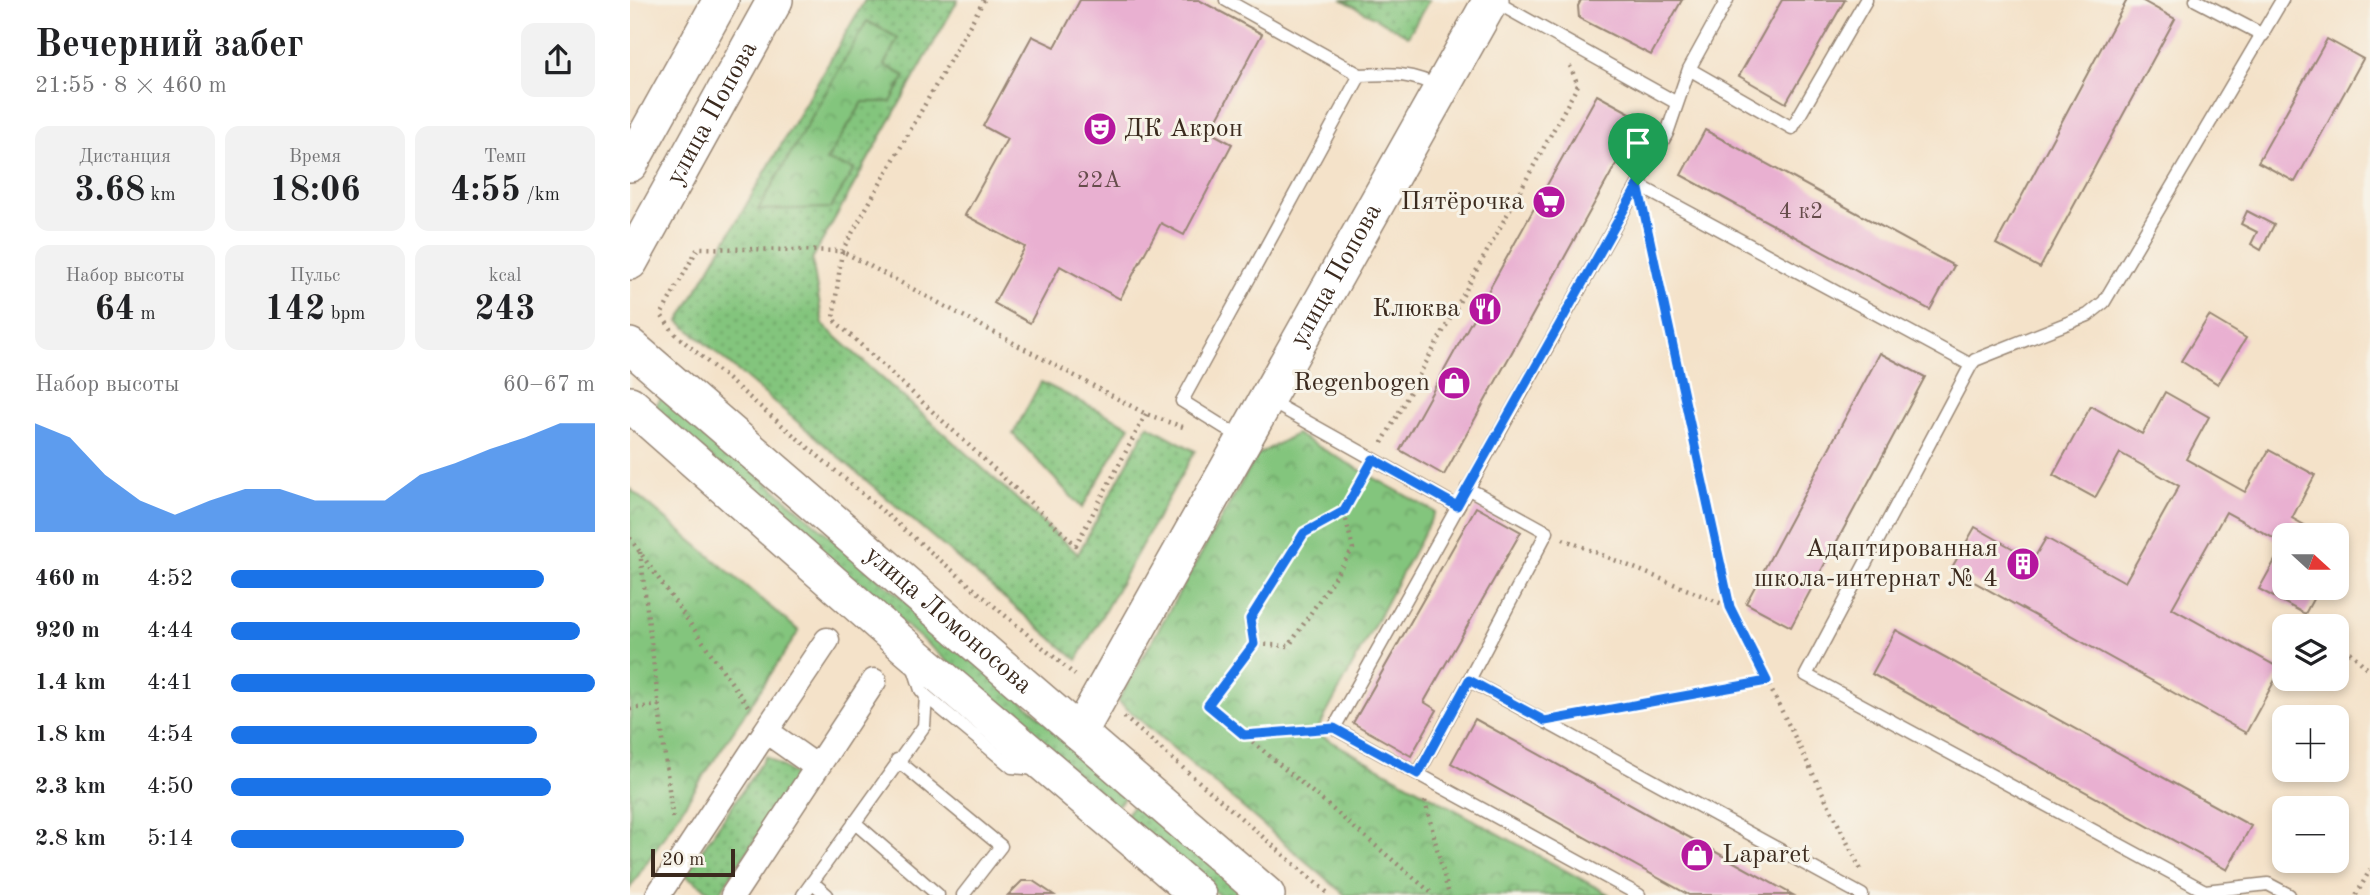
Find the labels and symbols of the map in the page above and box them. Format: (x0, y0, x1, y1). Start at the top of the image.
street label: улица Попова (662, 37, 762, 189)
theatre icon: ДК Акрон (1081, 110, 1119, 148)
pin (1608, 113, 1668, 185)
place label: ДК Акрон (1124, 116, 1243, 142)
house number: 22А (1077, 169, 1122, 192)
supermarket icon: Пятёрочка (1530, 183, 1568, 221)
place label: Пятёрочка (1400, 189, 1524, 215)
street label: улица Попова (1286, 199, 1387, 351)
house number: 4 к2 (1779, 200, 1823, 223)
restaurant icon: Клюква (1466, 290, 1504, 328)
place label: Клюква (1372, 296, 1460, 322)
shop icon: Regenbogen (1435, 364, 1473, 402)
place label: Regenbogen (1293, 370, 1430, 396)
north arrow (2272, 523, 2348, 600)
place label: Адаптированная школа-интернат № 4 (1754, 536, 1998, 592)
street label: улица Ломоносова (860, 541, 1037, 699)
building icon: Адаптированная школа-интернат № 4 (2004, 545, 2042, 583)
shop icon: Laparet (1678, 836, 1716, 874)
place label: Laparet (1722, 842, 1810, 868)
scale bar (651, 846, 735, 878)

